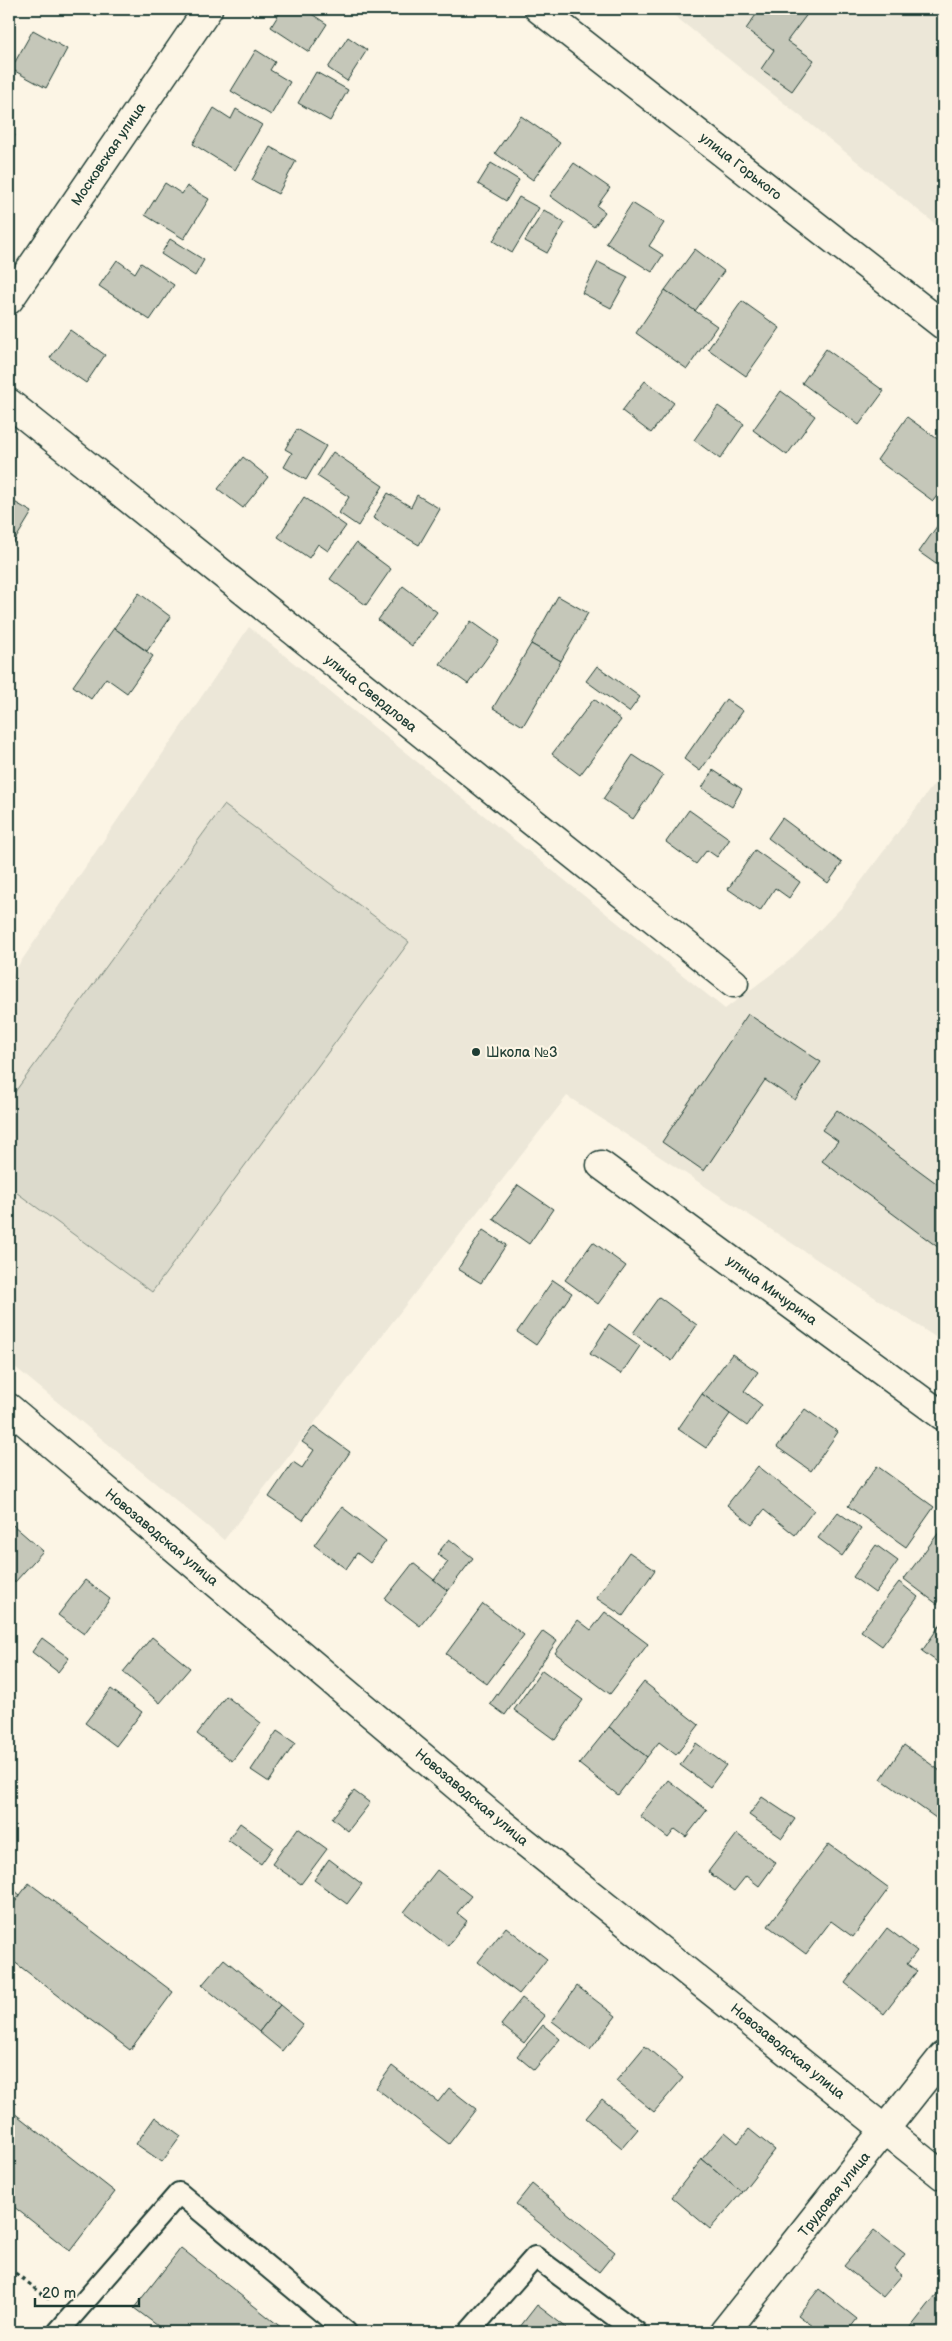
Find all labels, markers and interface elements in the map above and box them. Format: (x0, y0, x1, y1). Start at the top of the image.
street label: Московская улица (68, 99, 150, 209)
street label: улица Горького (696, 129, 785, 204)
street label: улица Свердлова (321, 651, 421, 736)
place label: Школа №3 (486, 1044, 558, 1061)
marker: Школа №3 (470, 1046, 482, 1058)
street label: улица Мичурина (723, 1252, 821, 1329)
street label: Новозаводская улица (102, 1485, 222, 1590)
street label: Новозаводская улица (412, 1745, 532, 1850)
street label: Новозаводская улица (727, 2000, 849, 2103)
street label: Трудовая улица (795, 2148, 874, 2240)
scale bar (35, 2276, 139, 2308)
text: 20 m (42, 2284, 76, 2303)

